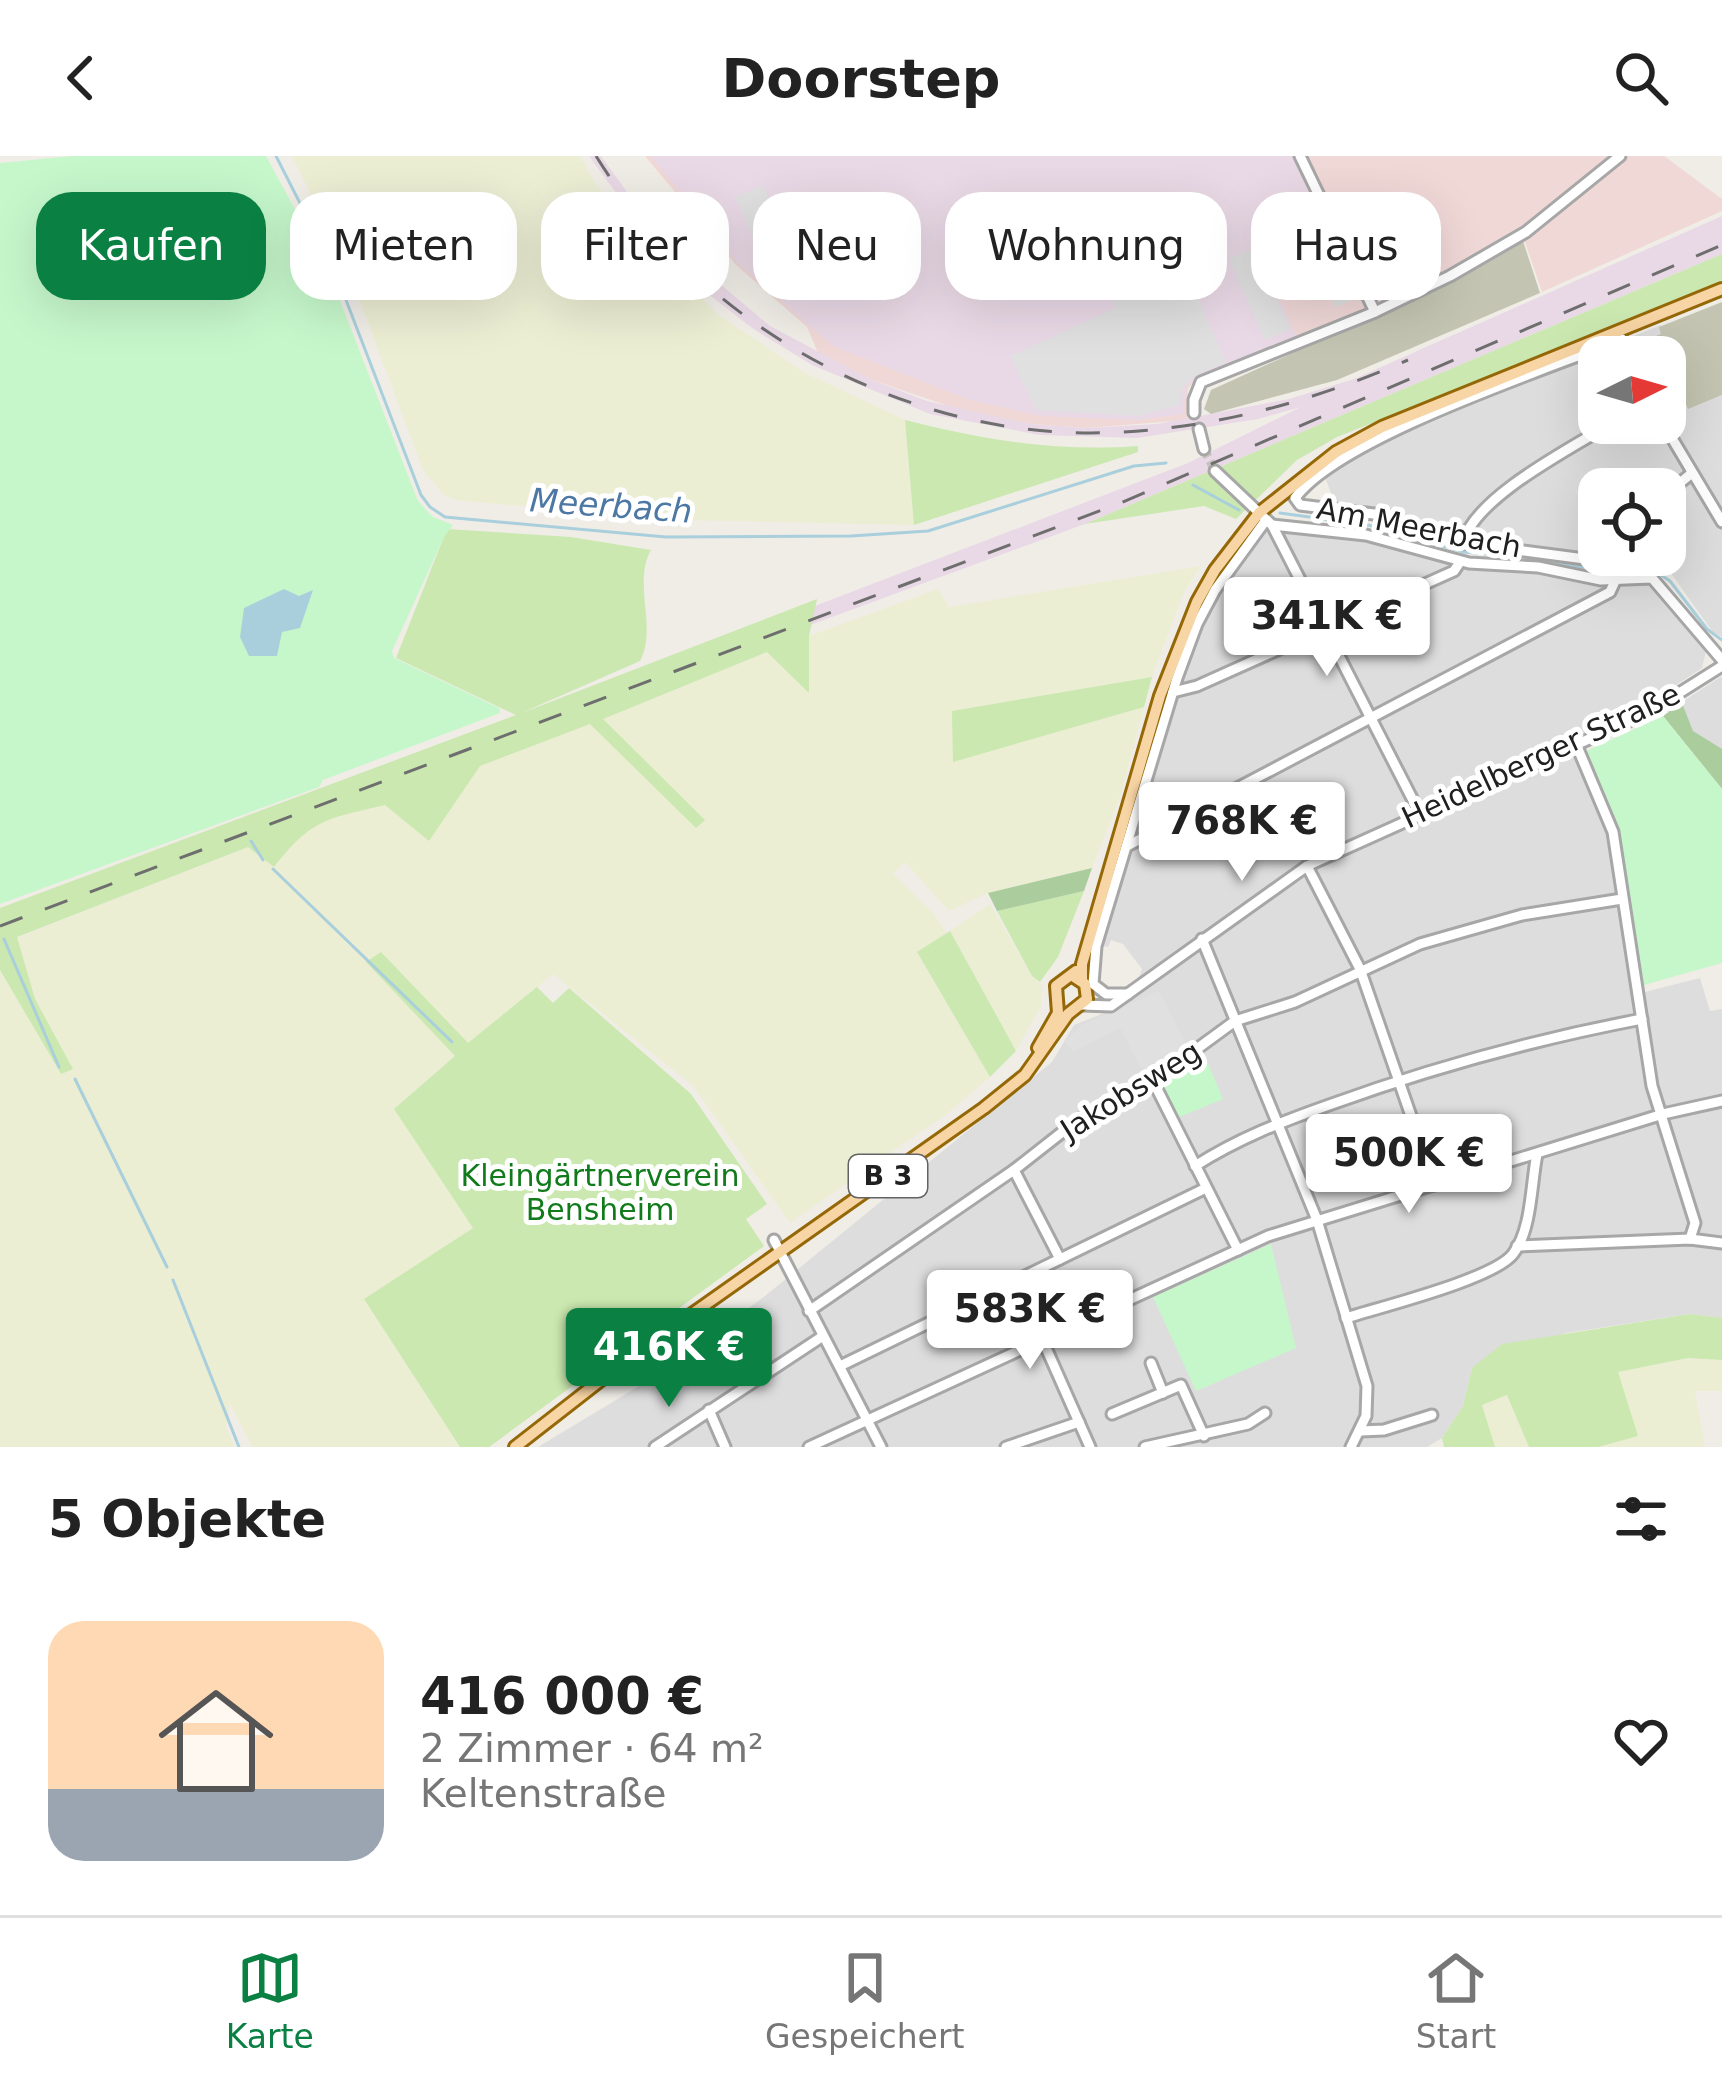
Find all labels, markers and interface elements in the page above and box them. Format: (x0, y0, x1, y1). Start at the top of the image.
icon: back (48, 45, 114, 111)
icon: search (1608, 45, 1674, 111)
text: Doorstep (722, 47, 1000, 110)
chip: Kaufen (36, 192, 266, 300)
chip: Mieten (290, 192, 517, 300)
chip: Filter (541, 192, 729, 300)
chip: Neu (753, 192, 921, 300)
chip: Wohnung (945, 192, 1227, 300)
chip: Haus (1251, 192, 1441, 300)
north arrow (1578, 336, 1686, 444)
map controls (1578, 336, 1686, 576)
button: locate (1578, 468, 1686, 576)
water label: Meerbach (528, 480, 694, 531)
street label: Am Meerbach (1314, 491, 1524, 564)
pin: 341K € (1229, 577, 1425, 679)
text: 341K € (1251, 593, 1403, 638)
street label: Heidelberger Straße (1396, 676, 1685, 835)
pin: 768K € (1144, 782, 1340, 884)
text: 768K € (1166, 798, 1318, 843)
street label: Jakobsweg (1053, 1034, 1207, 1149)
pin: 500K € (1311, 1114, 1507, 1216)
text: 500K € (1333, 1130, 1485, 1175)
road number: B 3 (849, 1155, 927, 1197)
park label: Kleingärtnerverein Bensheim (461, 1158, 739, 1227)
pin: 583K € (932, 1270, 1128, 1372)
text: 583K € (954, 1286, 1106, 1331)
pin: 416K € (571, 1308, 767, 1410)
text: 416K € (593, 1324, 745, 1369)
icon: filters (1608, 1486, 1674, 1552)
text: 5 Objekte (48, 1490, 326, 1549)
text: 416 000 € (420, 1667, 704, 1726)
icon: home (144, 1669, 288, 1813)
icon: heart (1608, 1708, 1674, 1774)
text: 2 Zimmer · 64 m² (420, 1726, 764, 1771)
text: Keltenstraße (420, 1771, 667, 1816)
tab: Karte (226, 1945, 314, 2056)
tab: Gespeichert (765, 1945, 964, 2056)
tab: Start (1416, 1945, 1496, 2056)

